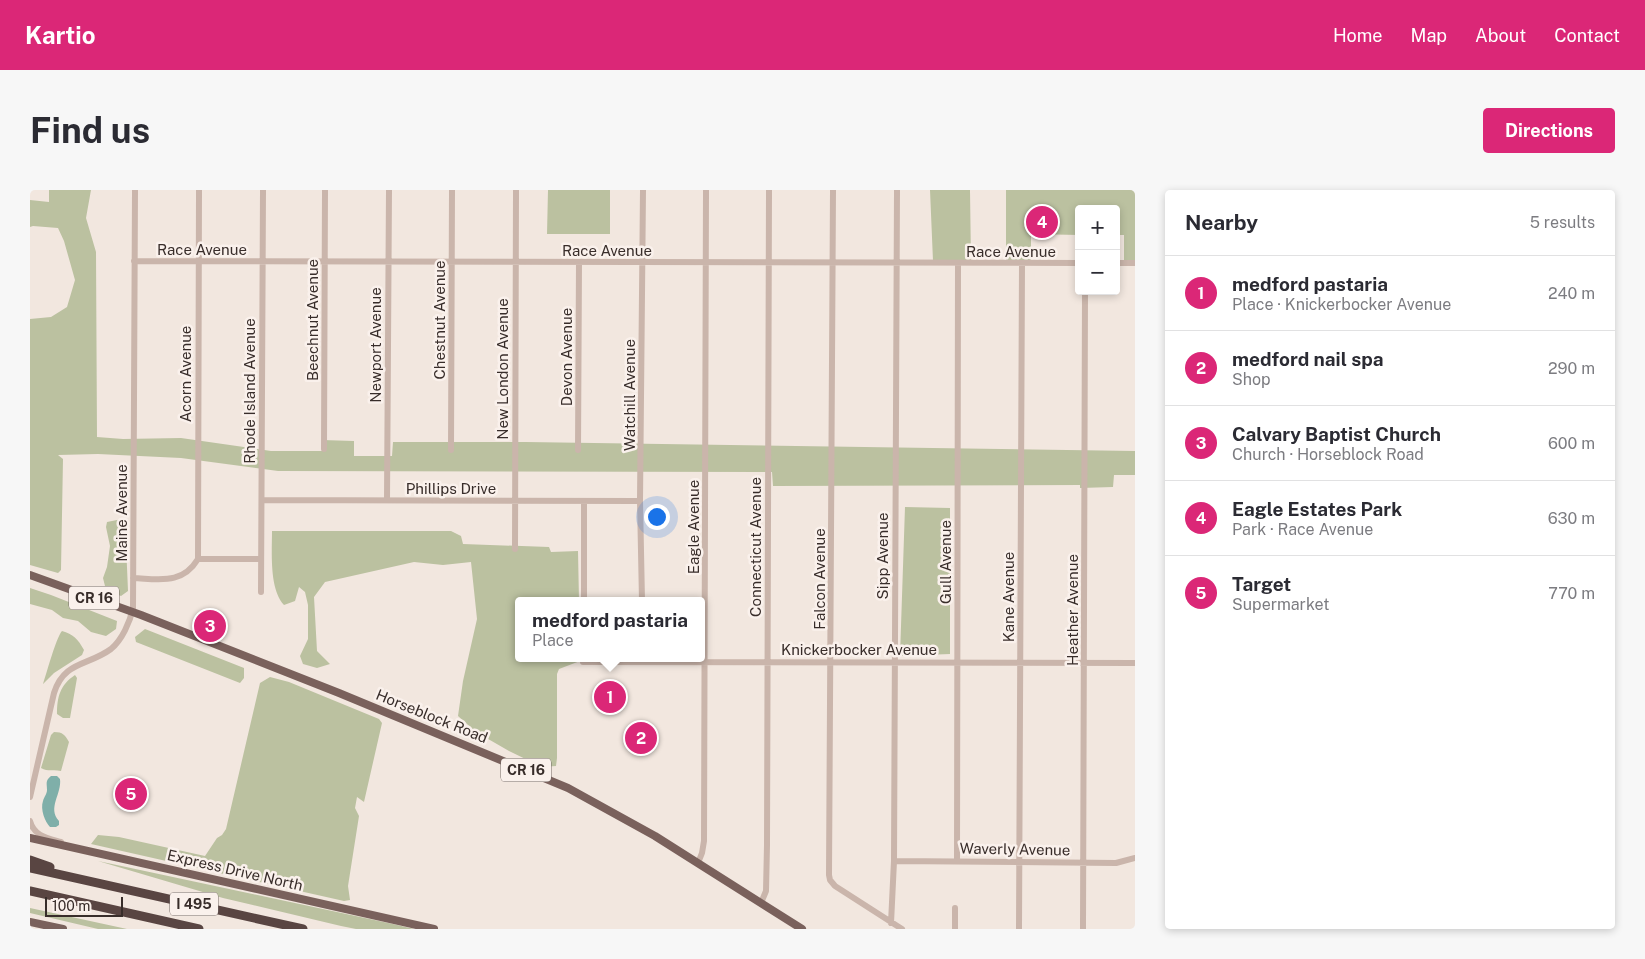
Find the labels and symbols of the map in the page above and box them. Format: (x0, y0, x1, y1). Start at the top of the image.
pin: 4 (1026, 203, 1058, 241)
street label: Race Avenue (157, 241, 247, 258)
street label: Race Avenue (562, 242, 652, 259)
street label: Race Avenue (966, 243, 1056, 260)
street label: Beechnut Avenue (304, 259, 321, 381)
street label: Chestnut Avenue (431, 260, 448, 380)
street label: Newport Avenue (367, 287, 384, 403)
street label: New London Avenue (494, 298, 511, 440)
street label: Devon Avenue (558, 308, 575, 406)
street label: Rhode Island Avenue (241, 318, 258, 464)
street label: Acorn Avenue (177, 326, 194, 422)
street label: Watchill Avenue (621, 339, 638, 451)
street label: Maine Avenue (113, 464, 130, 562)
street label: Connecticut Avenue (747, 477, 764, 617)
street label: Phillips Drive (406, 480, 496, 497)
street label: Eagle Avenue (685, 480, 702, 574)
your location (644, 504, 670, 530)
street label: Sipp Avenue (874, 513, 891, 599)
street label: Gull Avenue (937, 520, 954, 604)
street label: Falcon Avenue (811, 528, 828, 630)
street label: Kane Avenue (1000, 552, 1017, 642)
street label: Heather Avenue (1064, 554, 1081, 666)
road number: CR 16 (69, 586, 119, 609)
pin: 3 (194, 607, 226, 645)
street label: Knickerbocker Avenue (781, 641, 937, 658)
pin: 1 (594, 678, 626, 716)
street label: Horseblock Road (374, 686, 490, 746)
pin: 2 (625, 719, 657, 757)
road number: CR 16 (501, 758, 551, 782)
pin: 5 (115, 775, 147, 813)
street label: Waverly Avenue (959, 840, 1071, 858)
street label: Express Drive North (165, 846, 305, 894)
road number: I 495 (170, 892, 218, 916)
scale bar (45, 894, 122, 917)

